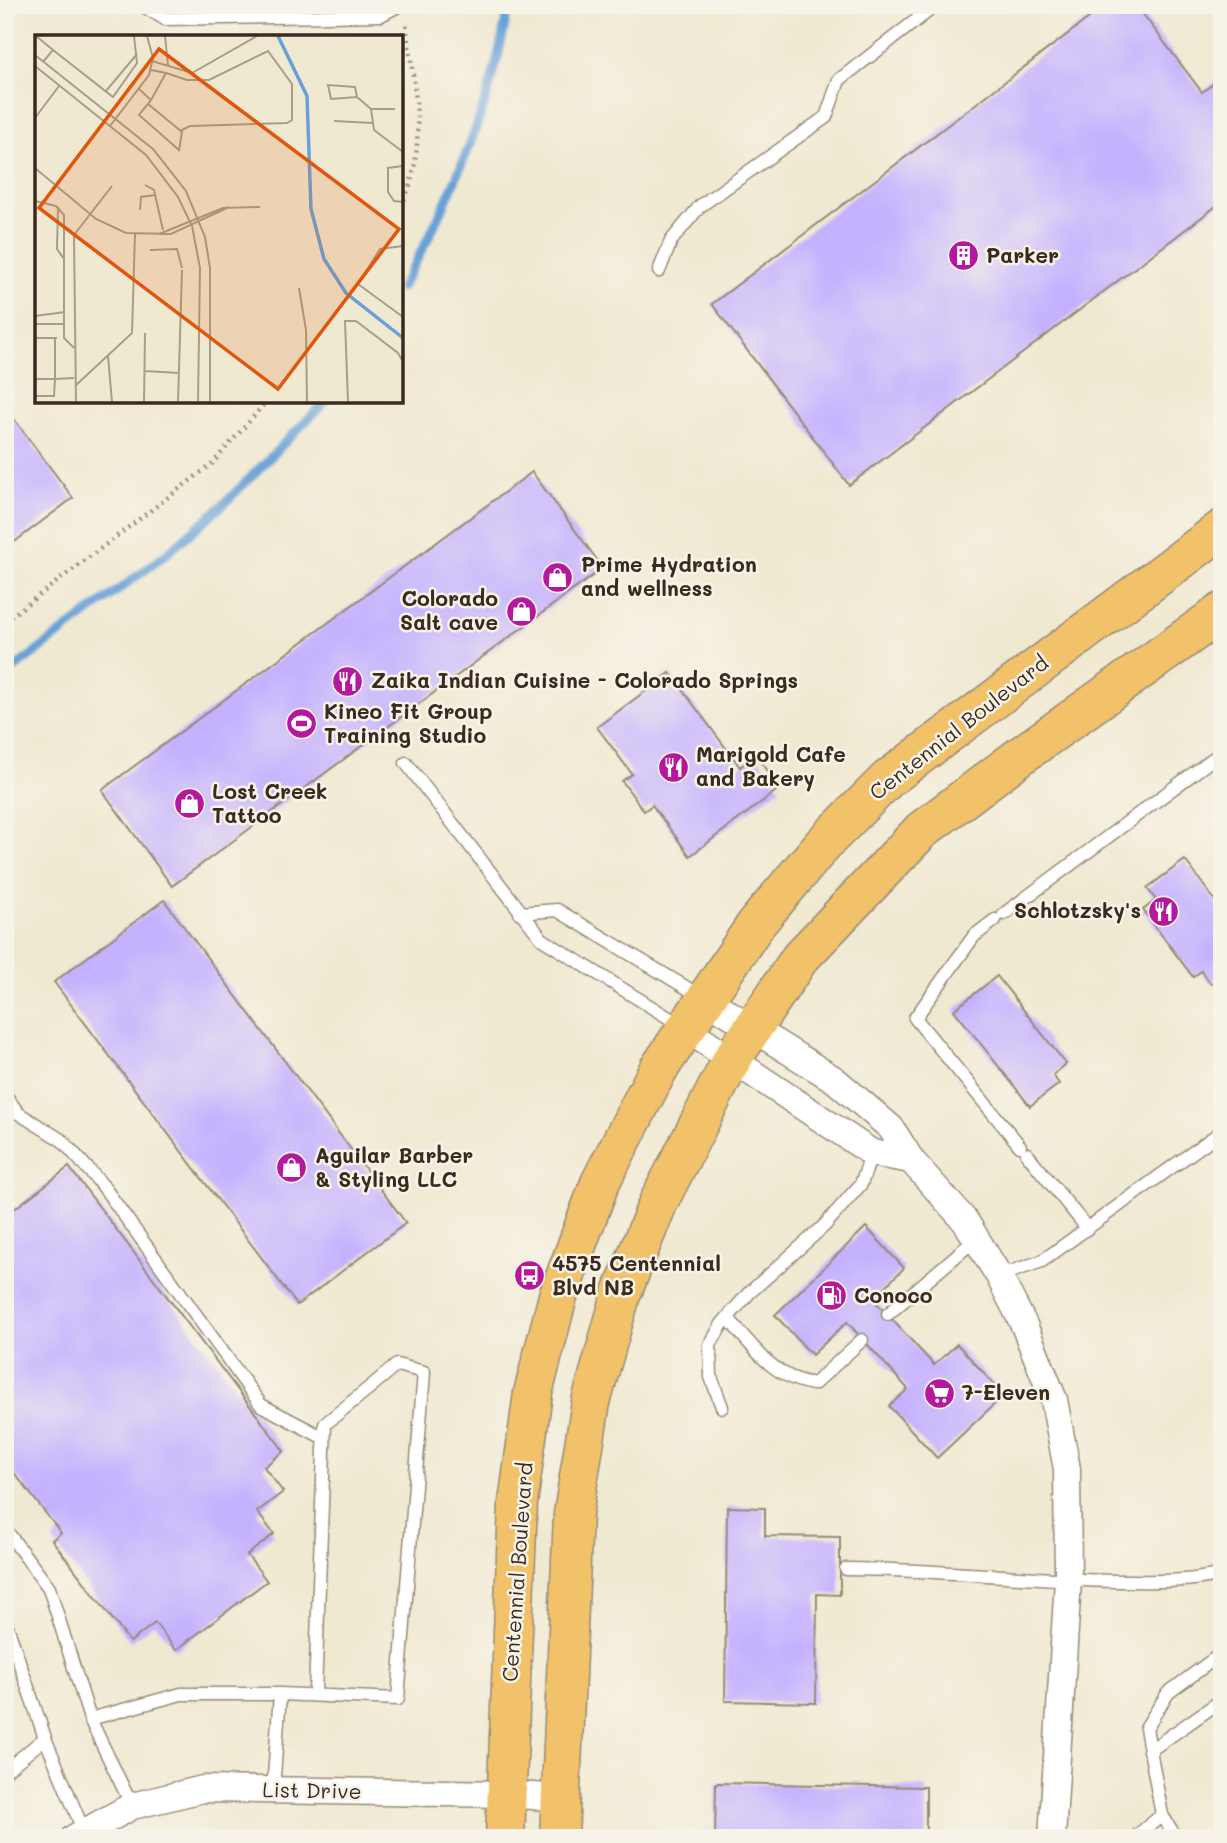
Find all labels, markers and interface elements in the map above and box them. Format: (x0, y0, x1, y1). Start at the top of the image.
inset map (35, 35, 402, 402)
building icon: Parker (946, 239, 980, 273)
place label: Parker (986, 241, 1059, 268)
place label: Prime Hydration and wellness (581, 550, 757, 601)
shop icon: Prime Hydration and wellness (541, 560, 575, 594)
place label: Colorado Salt cave (400, 584, 498, 635)
shop icon: Colorado Salt cave (504, 594, 538, 628)
street label: Centennial Boulevard (863, 648, 1053, 805)
restaurant icon: Zaika Indian Cuisine - Colorado Springs (331, 664, 365, 698)
place label: Zaika Indian Cuisine - Colorado Springs (371, 666, 798, 693)
place label: Kineo Fit Group Training Studio (324, 697, 492, 748)
sports icon: Kineo Fit Group Training Studio (284, 707, 318, 741)
place label: Marigold Cafe and Bakery (696, 740, 846, 792)
restaurant icon: Marigold Cafe and Bakery (656, 750, 690, 784)
place label: Lost Creek Tattoo (212, 777, 327, 828)
shop icon: Lost Creek Tattoo (172, 787, 206, 821)
restaurant icon: Schlotzsky's (1147, 894, 1181, 928)
place label: Schlotzsky's (1014, 896, 1141, 924)
place label: Aguilar Barber & Styling LLC (315, 1141, 473, 1193)
shop icon: Aguilar Barber & Styling LLC (275, 1151, 309, 1185)
place label: 4575 Centennial Blvd NB (552, 1249, 721, 1300)
bus stop icon: 4575 Centennial Blvd NB (512, 1259, 546, 1293)
fuel station icon: Conoco (814, 1279, 848, 1313)
place label: Conoco (854, 1281, 933, 1308)
supermarket icon: 7-Eleven (922, 1376, 956, 1410)
place label: 7-Eleven (962, 1378, 1050, 1405)
street label: Centennial Boulevard (495, 1461, 538, 1683)
street label: List Drive (262, 1775, 362, 1804)

